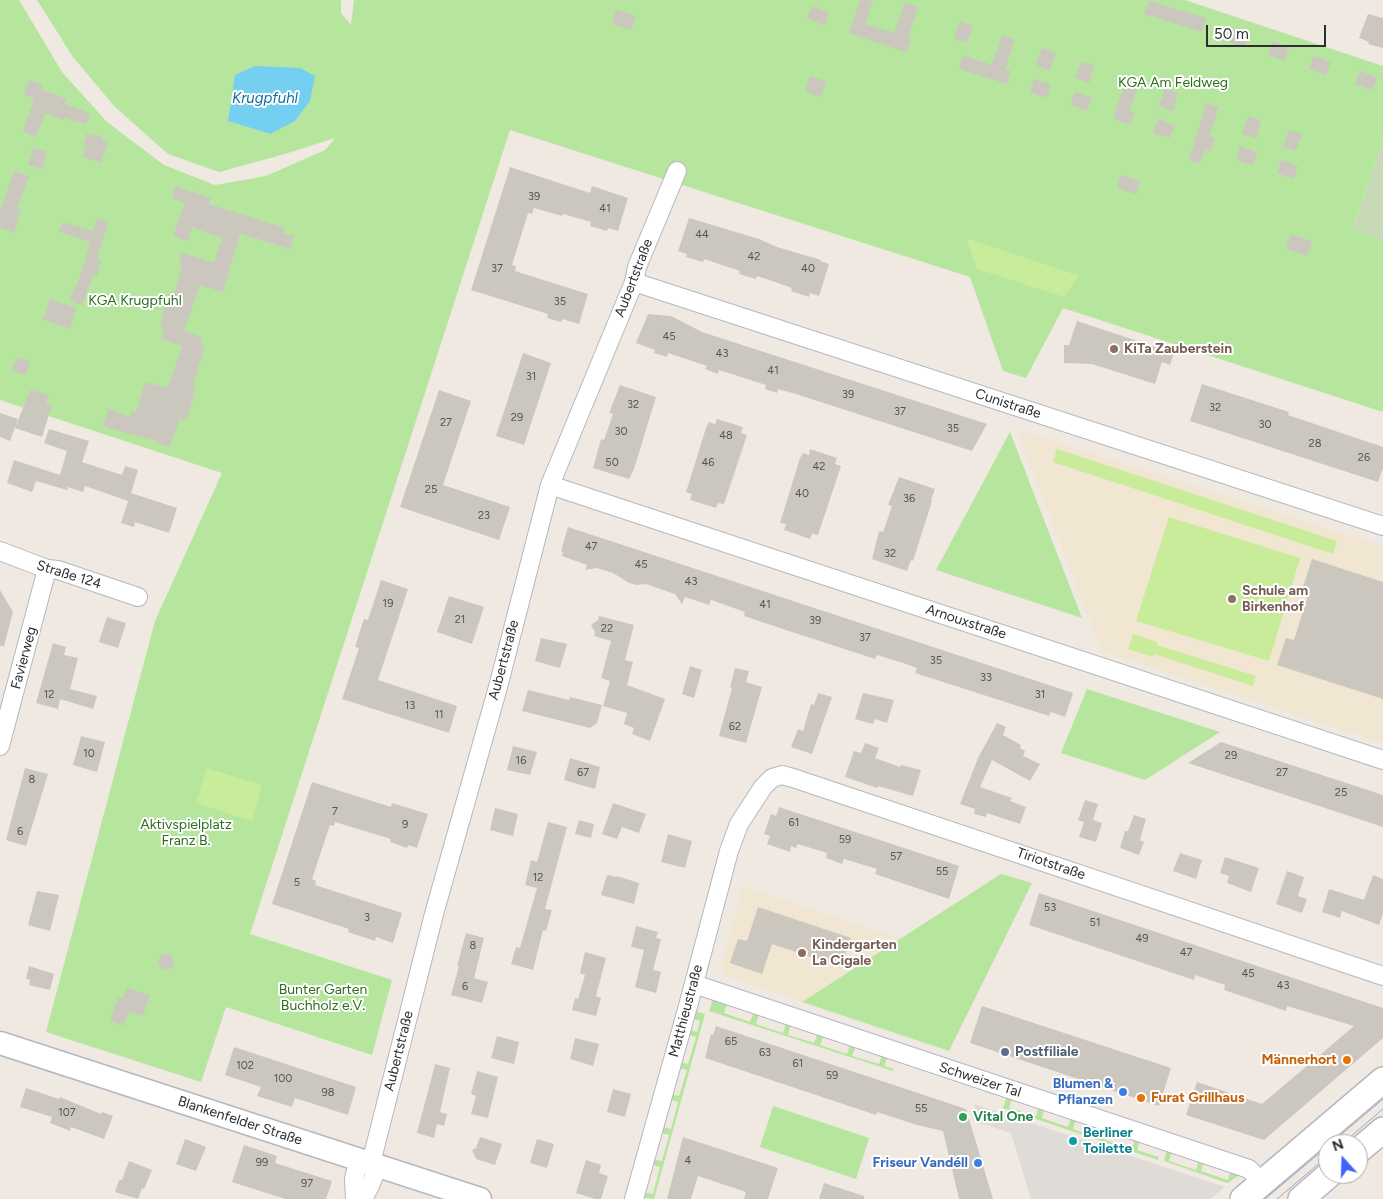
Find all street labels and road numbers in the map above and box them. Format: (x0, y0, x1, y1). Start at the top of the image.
street label: Aubertstraße (611, 237, 657, 319)
street label: Cunistraße (973, 385, 1043, 423)
street label: Straße 124 (34, 557, 104, 593)
street label: Arnouxstraße (924, 601, 1008, 643)
street label: Aubertstraße (485, 618, 523, 702)
street label: Favierweg (8, 625, 40, 691)
street label: Tiriotstraße (1014, 844, 1088, 884)
street label: Matthieustraße (666, 963, 706, 1059)
street label: Aubertstraße (381, 1009, 417, 1093)
street label: Schweizer Tal (937, 1059, 1023, 1101)
street label: Blankenfelder Straße (176, 1093, 304, 1149)

